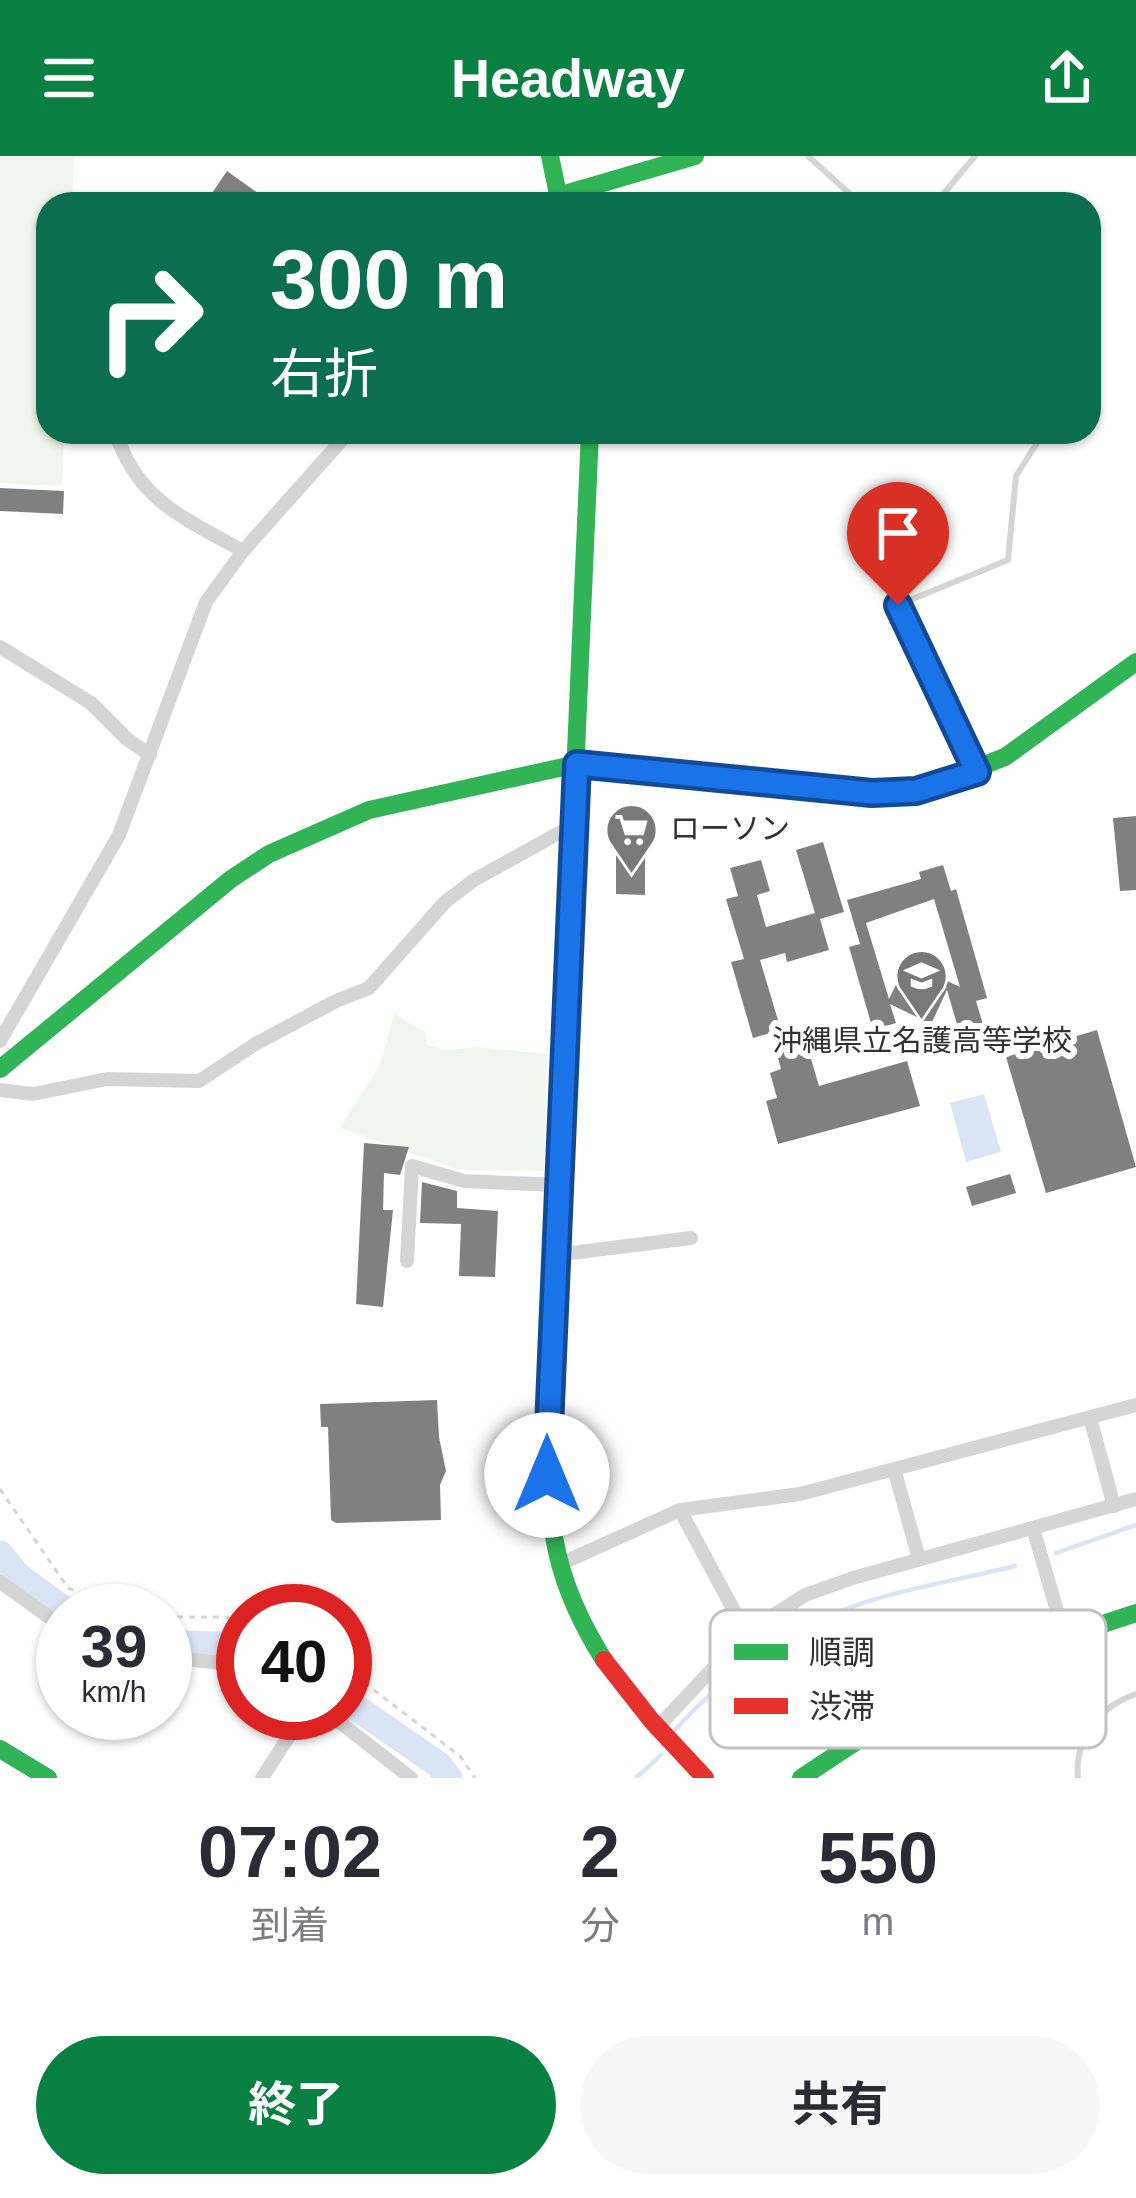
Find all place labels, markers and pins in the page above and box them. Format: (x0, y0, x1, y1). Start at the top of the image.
pin (847, 482, 949, 605)
supermarket icon: ローソン (603, 801, 659, 875)
place label: ローソン (670, 812, 790, 845)
school or university icon: 沖縄県立名護高等学校 (894, 948, 950, 1022)
place label: 沖縄県立名護高等学校 (772, 1024, 1072, 1057)

